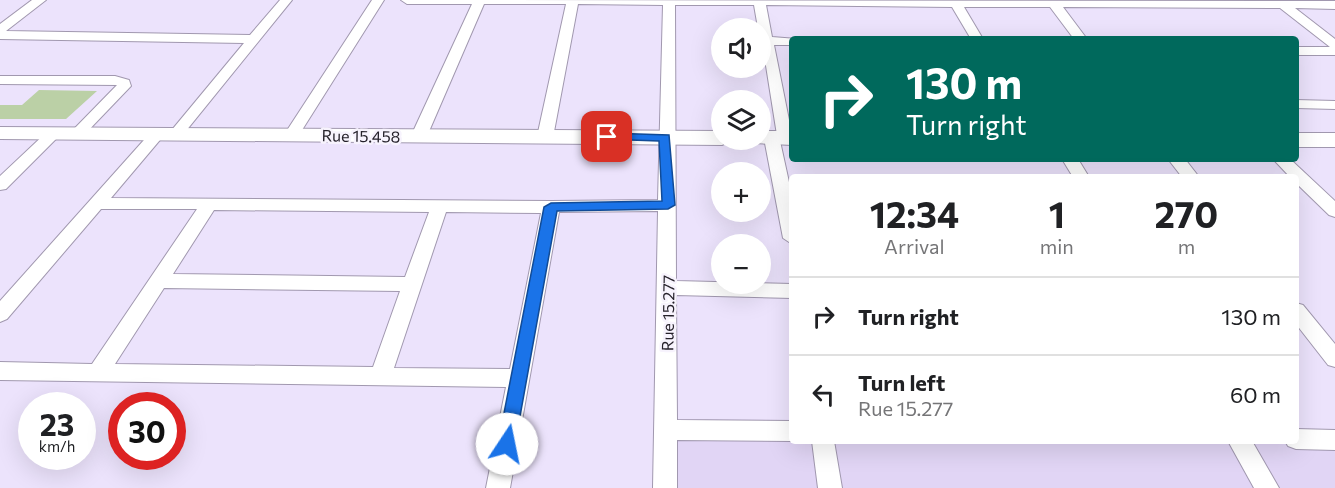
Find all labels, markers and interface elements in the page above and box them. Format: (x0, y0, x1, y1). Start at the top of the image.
map controls (711, 18, 771, 294)
button: sound (711, 18, 771, 78)
text: 130 m (906, 56, 1022, 108)
icon: right (807, 60, 885, 138)
button: layers (711, 90, 771, 150)
text: Turn right (906, 108, 1026, 141)
pin (581, 111, 632, 162)
icon: arrive (590, 120, 623, 153)
street label: Rue 15.458 (321, 125, 401, 146)
button: + (711, 162, 771, 222)
text: 12:34 (870, 191, 959, 235)
text: 1 (1049, 191, 1065, 235)
text: 270 (1155, 191, 1218, 235)
button: − (711, 234, 771, 294)
text: Arrival (884, 234, 945, 258)
text: min (1040, 234, 1074, 258)
text: m (1178, 234, 1195, 258)
street label: Rue 15.277 (657, 275, 678, 351)
icon: right (807, 300, 840, 333)
text: Turn right (858, 303, 959, 330)
text: 130 m (1221, 303, 1281, 330)
text: Turn left (858, 369, 945, 396)
icon: left (807, 378, 840, 411)
text: 60 m (1230, 381, 1281, 408)
speed limit sign: 30 (108, 392, 186, 470)
text: Rue 15.277 (858, 396, 953, 420)
text: 23 (40, 405, 74, 442)
position arrow (475, 412, 539, 476)
text: km/h (39, 437, 75, 455)

